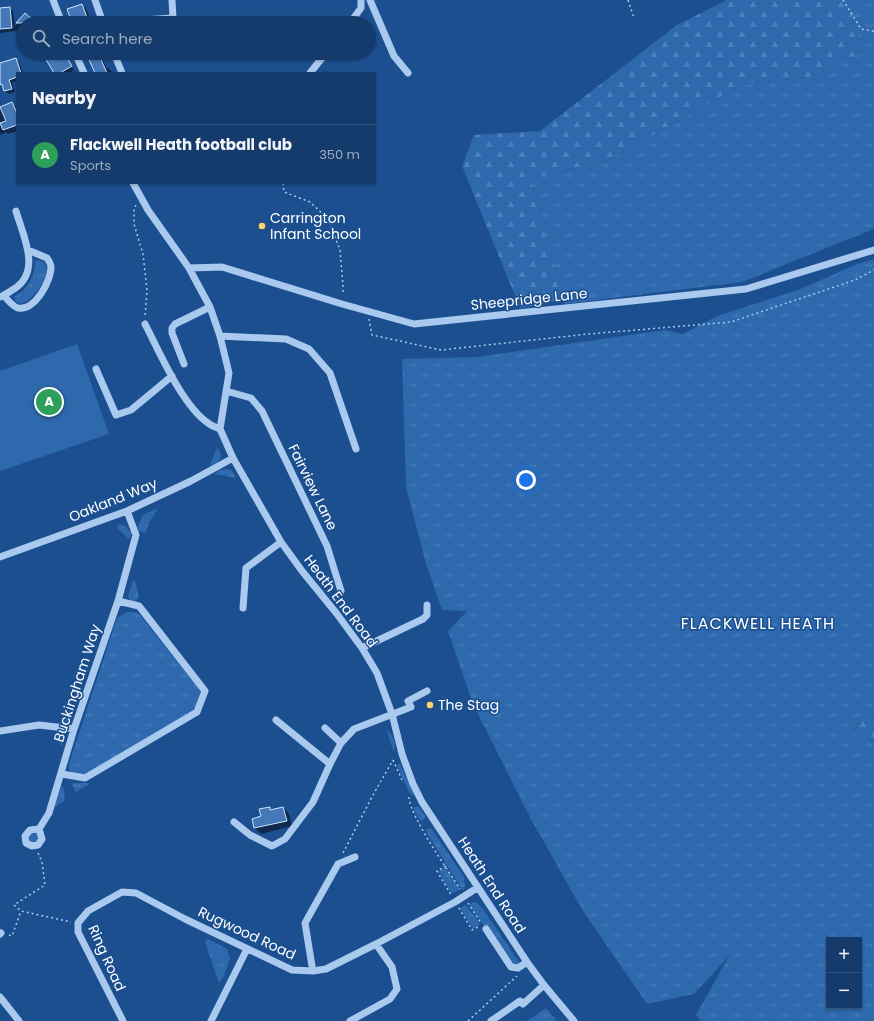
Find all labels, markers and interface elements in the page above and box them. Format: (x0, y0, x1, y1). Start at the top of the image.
search box (16, 16, 376, 60)
icon: search (30, 27, 52, 49)
text: Search here (62, 28, 152, 49)
text: Nearby (32, 86, 96, 110)
text: Flackwell Heath football club (70, 134, 292, 155)
text: A (40, 145, 50, 164)
text: 350 m (319, 145, 360, 164)
text: Sports (70, 156, 111, 175)
place label: Carrington Infant School (270, 208, 361, 244)
marker: Carrington Infant School (257, 221, 267, 231)
street label: Sheepridge Lane (470, 283, 589, 315)
pin: A (36, 387, 62, 417)
street label: Fairview Lane (284, 441, 343, 534)
your location (516, 470, 536, 490)
street label: Oakland Way (66, 473, 160, 527)
street label: Heath End Road (300, 551, 382, 651)
district label: FLACKWELL HEATH (681, 612, 835, 635)
street label: Buckingham Way (49, 621, 106, 744)
place label: The Stag (438, 695, 499, 715)
marker: The Stag (425, 700, 435, 710)
street label: Heath End Road (453, 833, 531, 937)
street label: Rugwood Road (195, 902, 299, 964)
street label: Ring Road (84, 922, 130, 994)
map controls (826, 937, 862, 1009)
button: + (826, 937, 862, 973)
button: − (826, 973, 862, 1009)

